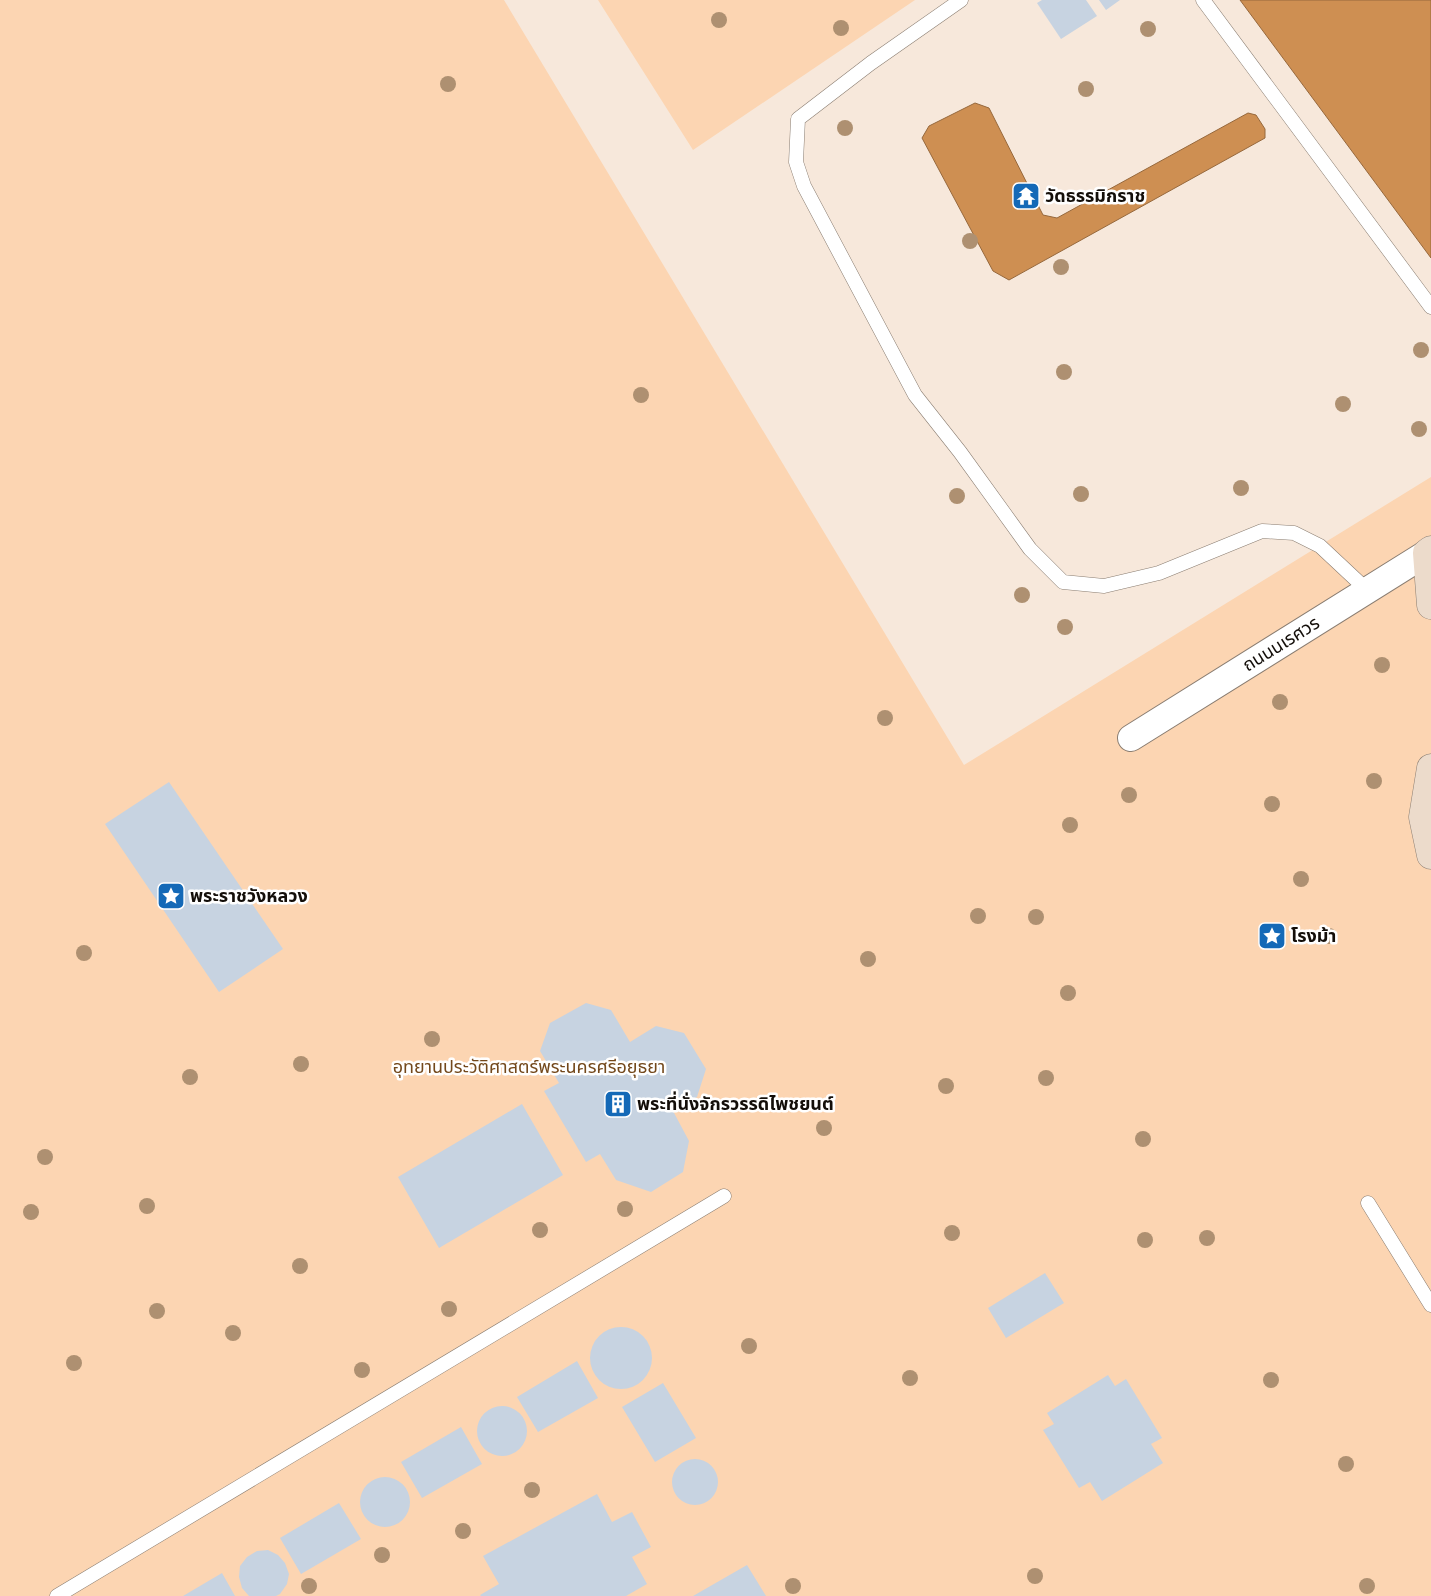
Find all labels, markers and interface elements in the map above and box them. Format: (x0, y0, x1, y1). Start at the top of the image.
temple icon: วัดธรรมิกราช (1011, 181, 1041, 211)
place label: วัดธรรมิกราช (1045, 185, 1145, 206)
street label: ถนนนเรศวร (1238, 612, 1323, 675)
place icon: พระราชวังหลวง (156, 881, 186, 911)
place label: พระราชวังหลวง (190, 885, 308, 906)
place icon: โรงม้า (1257, 921, 1287, 951)
place label: โรงม้า (1291, 925, 1336, 946)
park label: อุทยานประวัติศาสตร์พระนครศรีอยุธยา (393, 1056, 665, 1078)
building icon: พระที่นั่งจักรวรรดิไพชยนต์ (603, 1089, 633, 1119)
place label: พระที่นั่งจักรวรรดิไพชยนต์ (637, 1091, 834, 1114)

